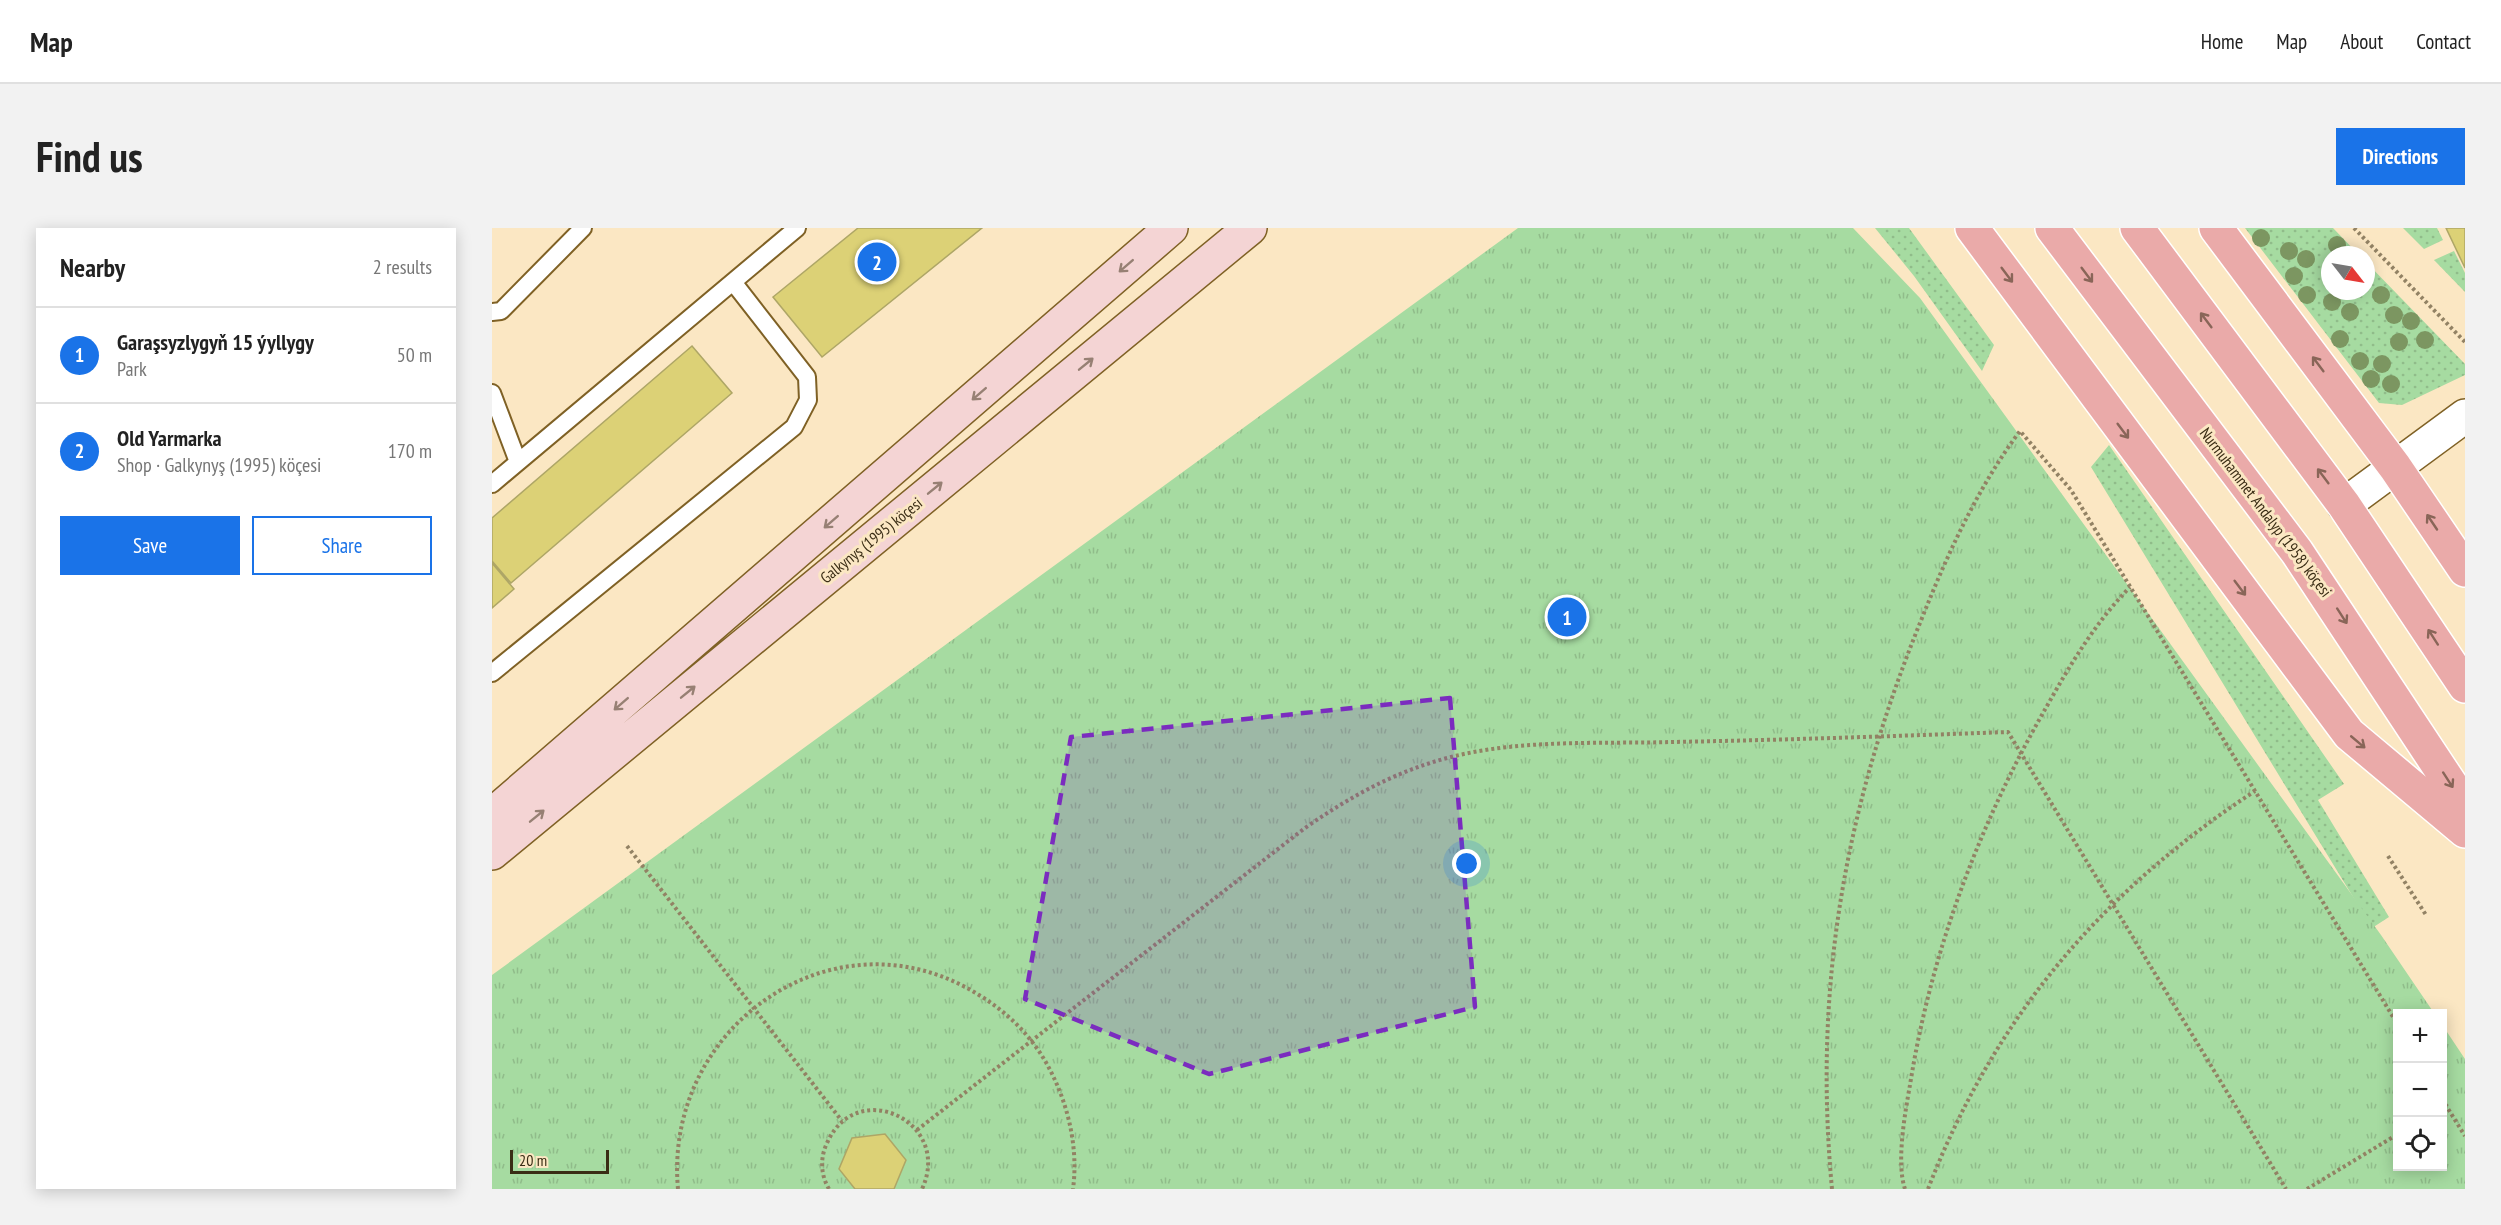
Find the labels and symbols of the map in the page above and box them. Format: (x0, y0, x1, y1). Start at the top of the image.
pin: 2 (858, 240, 896, 285)
north arrow (2321, 246, 2375, 300)
one-way arrow (1119, 259, 1134, 273)
one-way arrow (2081, 266, 2094, 282)
one-way arrow (2000, 267, 2013, 283)
one-way arrow (2199, 312, 2212, 328)
one-way arrow (2311, 356, 2324, 372)
one-way arrow (1078, 357, 1094, 370)
one-way arrow (972, 387, 987, 401)
one-way arrow (2117, 423, 2129, 439)
street label: Nurmuhammet Andalyp (1958) köçesi (2196, 423, 2336, 601)
one-way arrow (2316, 469, 2329, 485)
one-way arrow (927, 481, 943, 494)
street label: Galkynyş (1995) köçesi (816, 493, 926, 587)
one-way arrow (824, 514, 840, 528)
one-way arrow (2426, 514, 2438, 530)
one-way arrow (2233, 579, 2246, 595)
pin: 1 (1548, 594, 1586, 640)
one-way arrow (2336, 607, 2348, 624)
one-way arrow (2427, 629, 2439, 646)
one-way arrow (680, 685, 696, 698)
one-way arrow (613, 697, 628, 711)
one-way arrow (2350, 735, 2365, 749)
one-way arrow (2442, 771, 2454, 787)
one-way arrow (529, 809, 545, 822)
your location (1452, 849, 1481, 878)
scale bar (510, 1147, 609, 1174)

